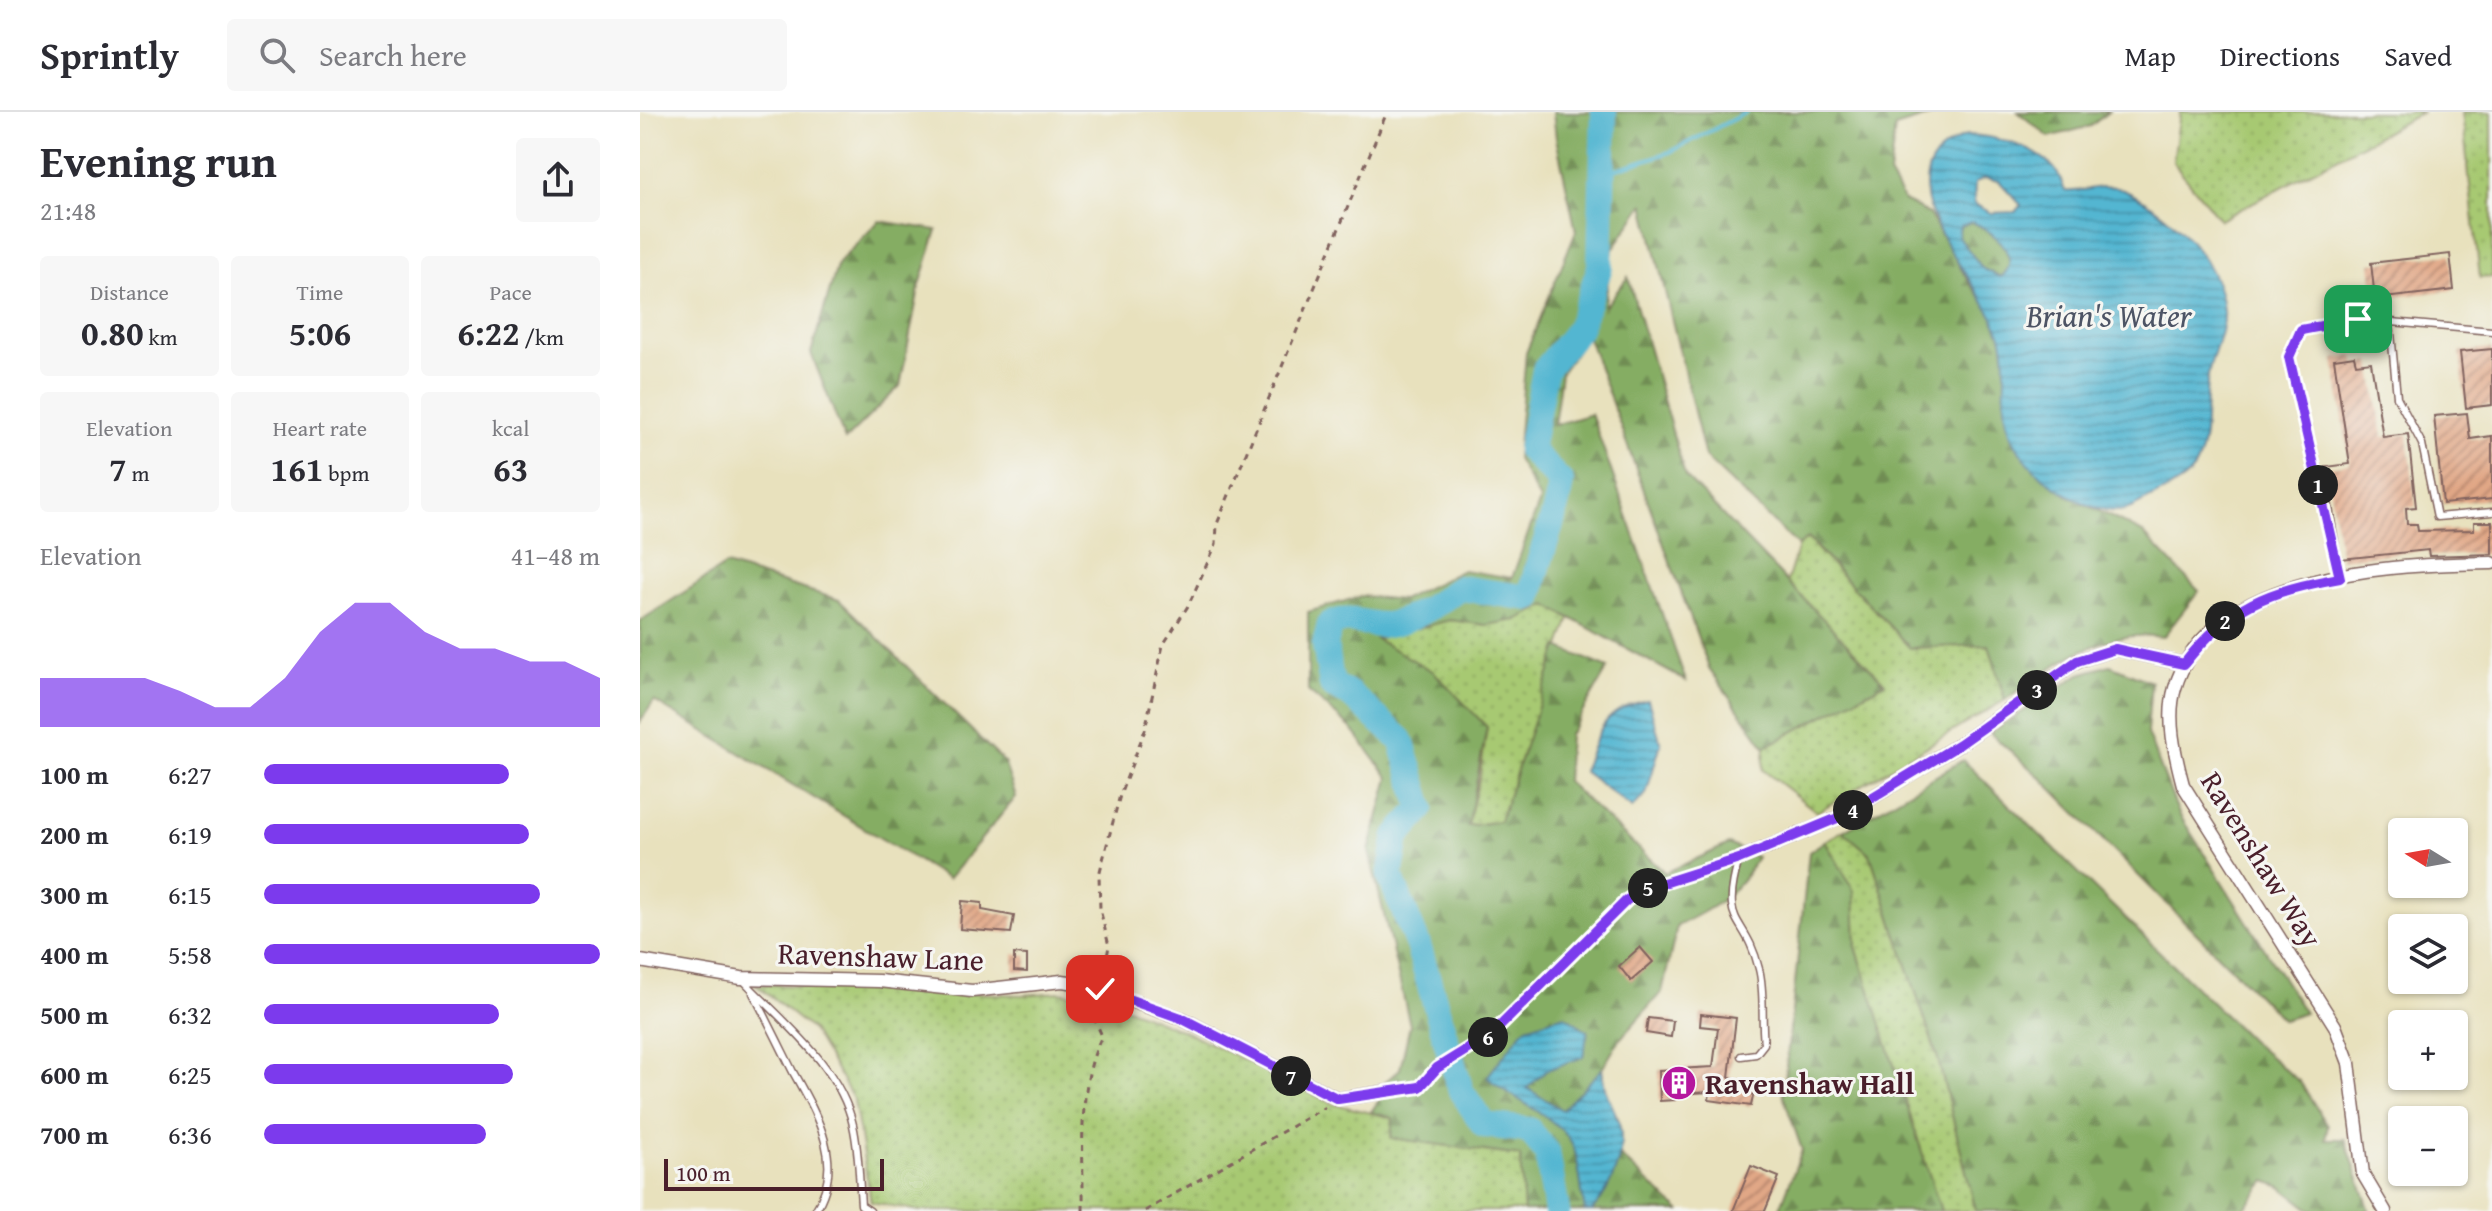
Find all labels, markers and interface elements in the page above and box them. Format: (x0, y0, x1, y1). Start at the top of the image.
search box (227, 19, 787, 91)
text: Sprintly (40, 27, 179, 83)
icon: search (255, 33, 299, 77)
text: Search here (319, 33, 467, 77)
text: Map (2124, 35, 2176, 76)
text: Directions (2220, 35, 2340, 76)
text: Saved (2384, 35, 2452, 76)
text: Evening run (40, 129, 277, 193)
button: share (516, 138, 600, 222)
text: 21:48 (40, 191, 96, 230)
text: Distance (90, 276, 169, 308)
text: Time (297, 276, 343, 308)
text: Pace (490, 276, 532, 308)
pin (2324, 285, 2392, 353)
water label: Brian's Water (2025, 292, 2193, 339)
icon: arrive (2336, 297, 2380, 341)
text: 0.80 (81, 308, 144, 357)
text: 5:06 (289, 308, 351, 357)
text: 6:22 (457, 308, 520, 357)
text: km (144, 321, 178, 353)
text: /km (520, 321, 564, 353)
text: Elevation (86, 412, 172, 444)
text: Heart rate (273, 412, 367, 444)
text: kcal (492, 412, 529, 444)
text: 7 (109, 444, 127, 493)
text: 161 (271, 444, 323, 493)
text: 63 (493, 444, 528, 493)
text: m (127, 457, 150, 489)
text: bpm (323, 457, 369, 489)
pin: 1 (2298, 465, 2338, 505)
text: 1 (2312, 469, 2324, 501)
text: Elevation (40, 536, 142, 575)
text: 41–48 m (511, 536, 600, 575)
pin: 2 (2205, 601, 2245, 641)
text: 2 (2219, 605, 2231, 637)
pin: 3 (2017, 670, 2057, 710)
text: 3 (2031, 674, 2043, 706)
text: 100 m (40, 755, 108, 794)
text: 6:27 (168, 755, 212, 794)
street label: Ravenshaw Way (2190, 763, 2334, 956)
pin: 4 (1833, 790, 1873, 830)
text: 4 (1847, 794, 1859, 826)
text: 200 m (40, 815, 108, 854)
text: 6:19 (168, 815, 212, 854)
north arrow (2388, 818, 2468, 898)
map controls (2388, 818, 2468, 1186)
pin: 5 (1628, 868, 1668, 908)
text: 5 (1642, 872, 1654, 904)
text: 300 m (40, 875, 108, 914)
text: 6:15 (168, 875, 212, 914)
button: layers (2388, 914, 2468, 994)
street label: Ravenshaw Lane (777, 930, 985, 982)
text: 400 m (40, 935, 108, 974)
text: 5:58 (168, 935, 212, 974)
pin (1066, 955, 1134, 1023)
icon: check (1078, 967, 1122, 1011)
text: 500 m (40, 995, 108, 1034)
text: 6:32 (168, 995, 212, 1034)
button: + (2388, 1010, 2468, 1090)
pin: 6 (1468, 1017, 1508, 1057)
text: 6 (1482, 1021, 1494, 1053)
text: 600 m (40, 1055, 108, 1094)
text: 6:25 (168, 1055, 212, 1094)
pin: 7 (1271, 1056, 1311, 1096)
text: 7 (1285, 1060, 1297, 1092)
place label: Ravenshaw Hall (1705, 1061, 1914, 1105)
building icon: Ravenshaw Hall (1660, 1064, 1698, 1102)
button: − (2388, 1106, 2468, 1186)
text: 700 m (40, 1115, 108, 1154)
text: 6:36 (168, 1115, 212, 1154)
scale bar (664, 1155, 884, 1191)
text: 100 m (676, 1157, 731, 1189)

